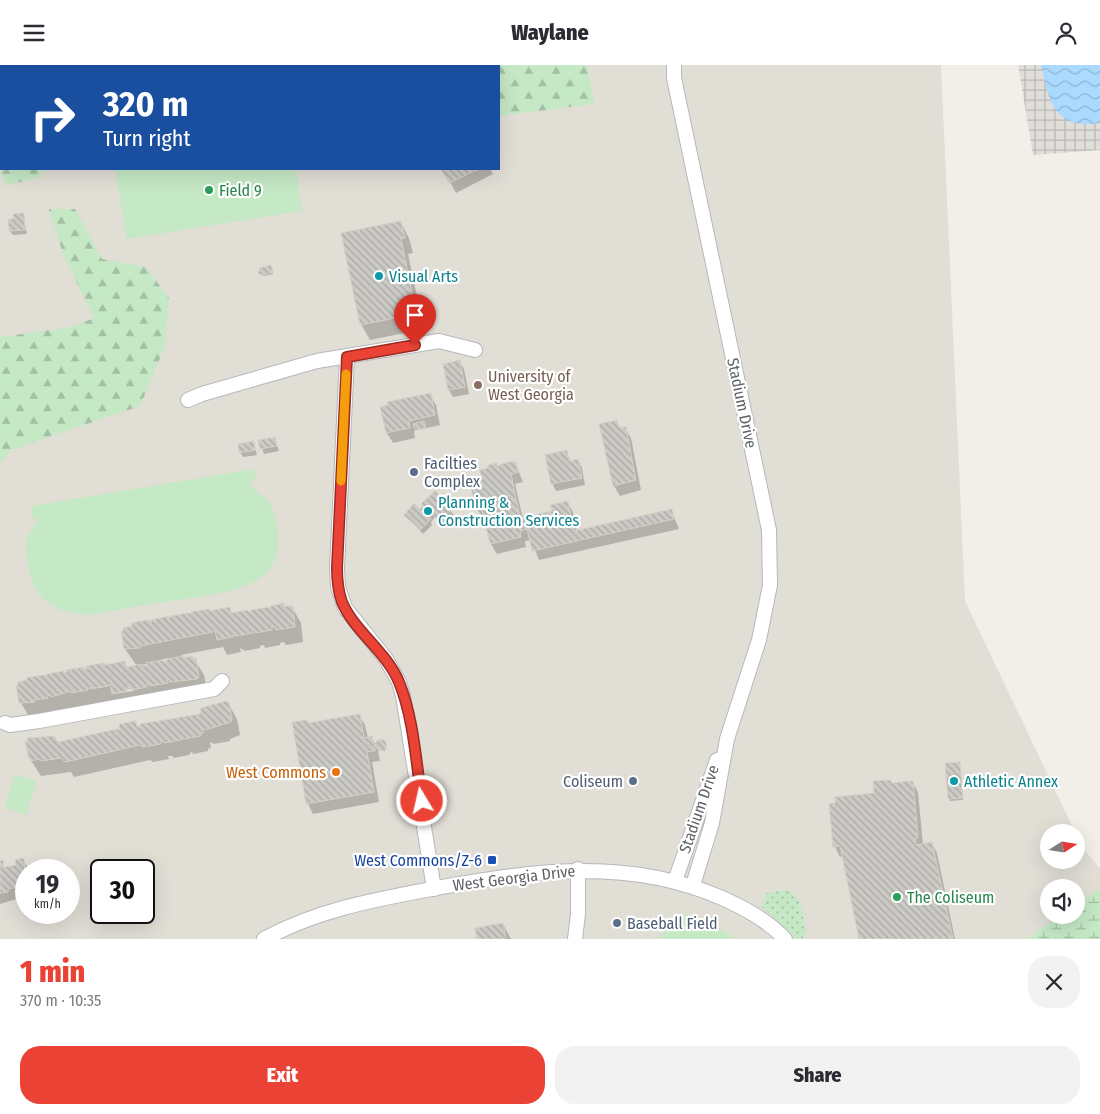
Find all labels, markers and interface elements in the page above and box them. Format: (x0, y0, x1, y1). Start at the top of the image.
icon: menu (20, 19, 48, 47)
text: Waylane (511, 19, 589, 46)
icon: person (1052, 19, 1080, 47)
text: 320 m (103, 83, 189, 125)
icon: right (20, 85, 85, 150)
text: Turn right (103, 125, 191, 152)
place label: Field 9 (219, 181, 262, 200)
marker: Field 9 (203, 184, 215, 196)
place label: Visual Arts (389, 267, 458, 286)
marker: Visual Arts (373, 270, 385, 282)
pin (394, 294, 436, 345)
icon: arrive (401, 301, 429, 329)
street label: Stadium Drive (723, 356, 761, 450)
place label: University of West Georgia (488, 367, 574, 404)
marker: University of West Georgia (472, 379, 484, 391)
place label: Facilties Complex (424, 454, 480, 491)
marker: Facilties Complex (408, 466, 420, 478)
place label: Planning & Construction Services (438, 493, 579, 530)
marker: Planning & Construction Services (422, 505, 434, 517)
street label: Stadium Drive (675, 762, 723, 855)
place label: West Commons (226, 763, 326, 782)
marker: West Commons (330, 766, 342, 778)
place label: Coliseum (563, 772, 623, 791)
place label: Athletic Annex (964, 772, 1058, 791)
position arrow (395, 774, 447, 826)
marker: Coliseum (627, 775, 639, 787)
marker: Athletic Annex (948, 775, 960, 787)
north arrow (1040, 824, 1085, 869)
map controls (1040, 824, 1085, 924)
place label: West Commons/Z-6 (354, 851, 482, 870)
marker: West Commons/Z-6 (486, 854, 498, 866)
speed limit sign: 30 (90, 859, 155, 924)
street label: West Georgia Drive (452, 861, 576, 895)
text: 19 (36, 870, 59, 900)
button: sound (1040, 879, 1085, 924)
place label: The Coliseum (907, 888, 994, 907)
marker: The Coliseum (891, 891, 903, 903)
text: km/h (34, 897, 61, 911)
place label: Baseball Field (627, 914, 718, 933)
marker: Baseball Field (611, 917, 623, 929)
text: 1 min (20, 954, 85, 990)
button: close (1028, 956, 1080, 1008)
text: 370 m · 10:35 (20, 991, 101, 1010)
button: Exit (20, 1046, 545, 1104)
button: Share (555, 1046, 1080, 1104)

